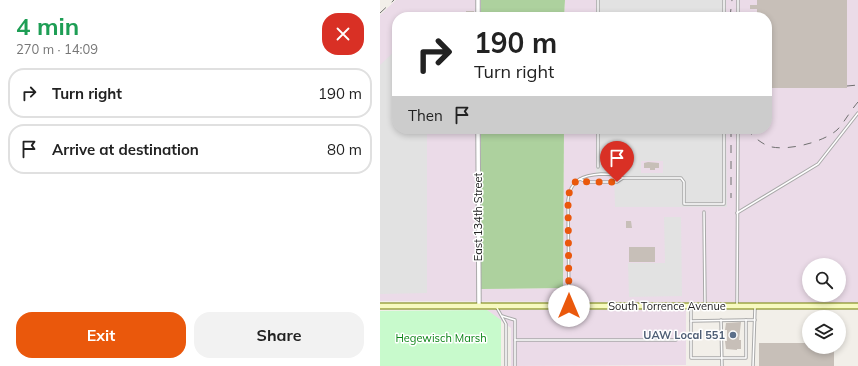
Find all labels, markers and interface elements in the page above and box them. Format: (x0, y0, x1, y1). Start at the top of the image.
text: 4 min (16, 11, 79, 41)
button: close (322, 13, 364, 55)
text: 190 m (474, 25, 557, 60)
icon: right (408, 28, 460, 80)
text: 270 m · 14:09 (16, 41, 98, 57)
text: Turn right (474, 60, 554, 83)
icon: right (18, 82, 40, 104)
text: Turn right (52, 84, 122, 103)
text: 190 m (318, 84, 362, 103)
icon: arrive (451, 104, 473, 126)
text: Then (408, 106, 443, 125)
icon: arrive (18, 138, 40, 160)
text: Arrive at destination (52, 140, 199, 159)
text: 80 m (327, 140, 362, 159)
pin (600, 141, 634, 182)
icon: arrive (606, 147, 628, 169)
street label: East 134th Street (471, 173, 485, 261)
map controls (802, 258, 846, 354)
button: search (802, 258, 846, 302)
position arrow (548, 285, 590, 327)
street label: South Torrence Avenue (608, 299, 726, 313)
button: layers (802, 310, 846, 354)
button: Exit (16, 312, 186, 358)
button: Share (194, 312, 364, 358)
place label: UAW Local 551 (643, 328, 725, 342)
marker: UAW Local 551 (728, 330, 738, 340)
park label: Hegewisch Marsh (395, 331, 487, 345)

